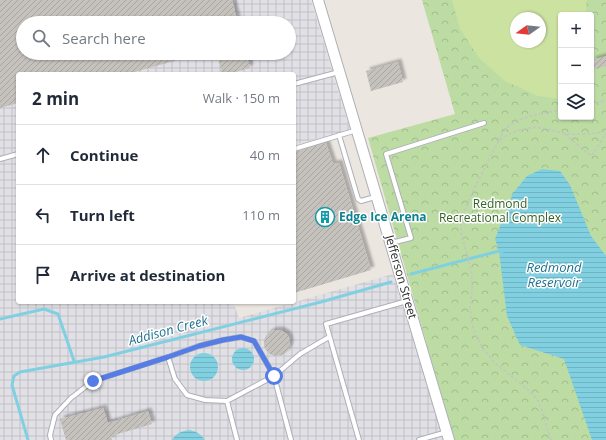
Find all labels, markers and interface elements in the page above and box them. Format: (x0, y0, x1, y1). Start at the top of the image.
north arrow (510, 12, 546, 48)
map controls (558, 12, 594, 120)
button: + (558, 12, 594, 48)
search box (16, 16, 296, 60)
icon: search (30, 27, 52, 49)
text: Search here (62, 28, 146, 48)
button: − (558, 48, 594, 84)
button: layers (558, 84, 594, 120)
text: 2 min (32, 87, 79, 110)
text: Walk · 150 m (203, 89, 280, 107)
icon: ahead (32, 144, 54, 166)
text: Continue (70, 145, 138, 165)
text: 40 m (250, 146, 280, 164)
park label: Redmond Recreational Complex (439, 195, 562, 226)
icon: left (32, 204, 54, 226)
text: Turn left (70, 205, 135, 225)
text: 110 m (242, 206, 280, 224)
building icon: Edge Ice Arena (314, 206, 336, 228)
place label: Edge Ice Arena (339, 208, 427, 225)
street label: Jefferson Street (381, 232, 422, 321)
water label: Redmond Reservoir (526, 258, 582, 291)
icon: arrive (32, 264, 54, 286)
text: Arrive at destination (70, 265, 225, 285)
water label: Addison Creek (125, 311, 210, 349)
route start (265, 367, 283, 385)
route end (84, 372, 102, 390)

